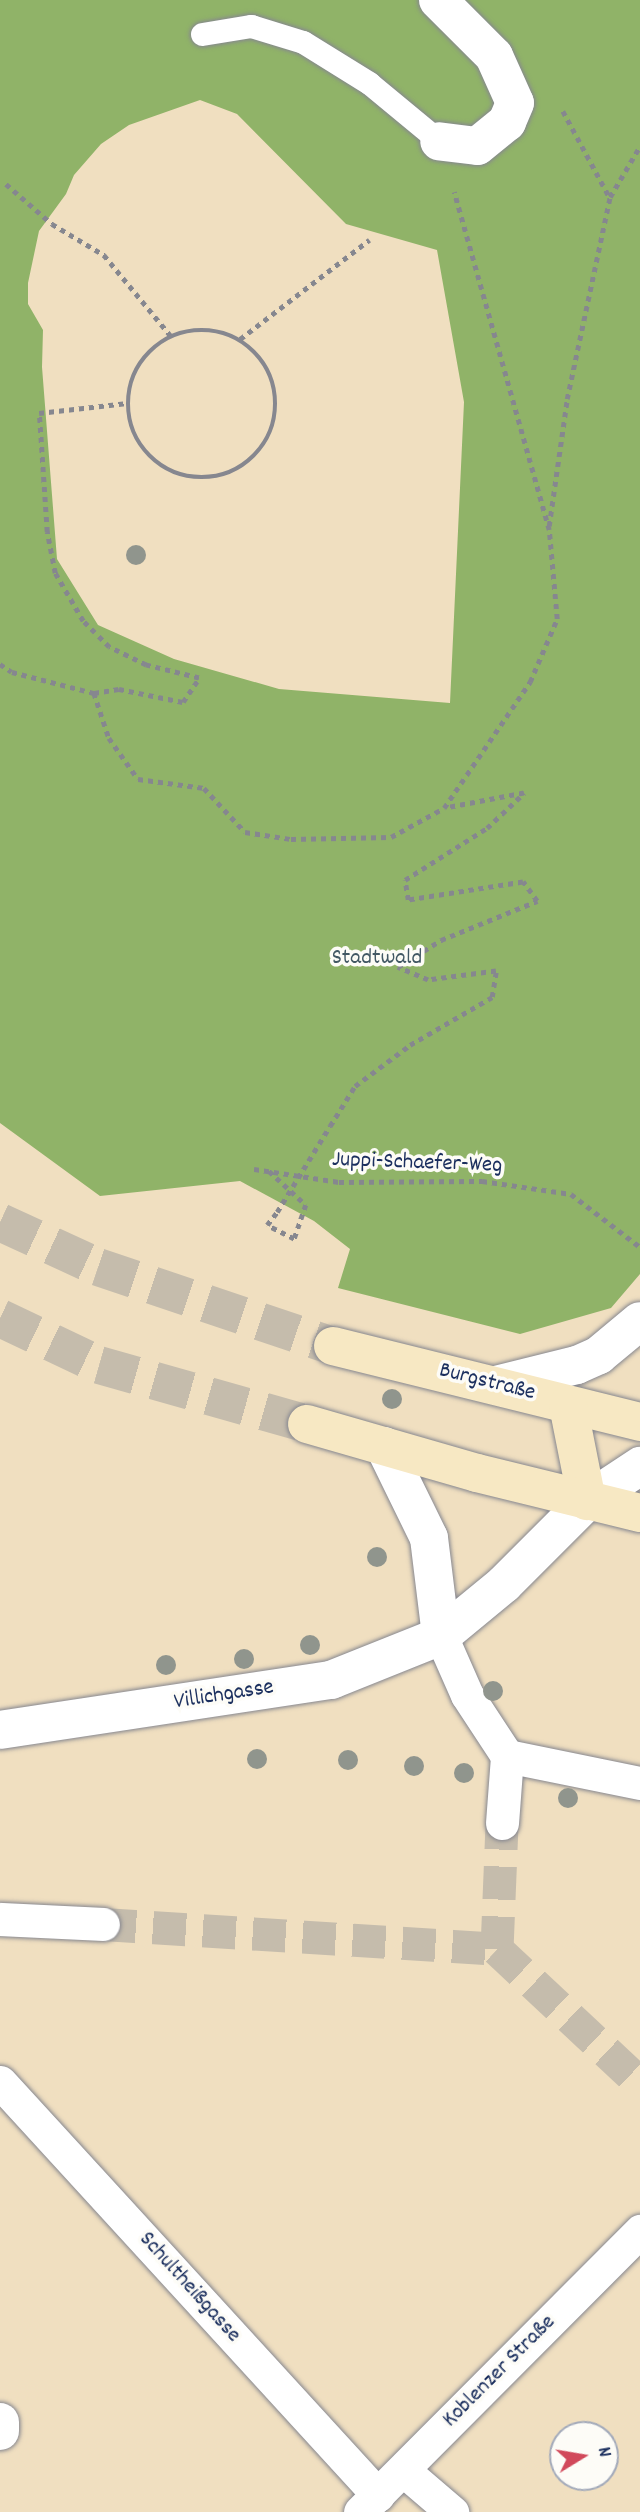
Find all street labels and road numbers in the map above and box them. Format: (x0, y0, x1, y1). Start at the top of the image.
street label: Juppi-Schaefer-Weg (331, 1147, 503, 1181)
street label: Burgstraße (436, 1358, 538, 1408)
street label: Villichgasse (172, 1675, 276, 1717)
street label: Schultheißgasse (132, 2227, 246, 2349)
street label: Koblenzer Straße (438, 2310, 562, 2434)

